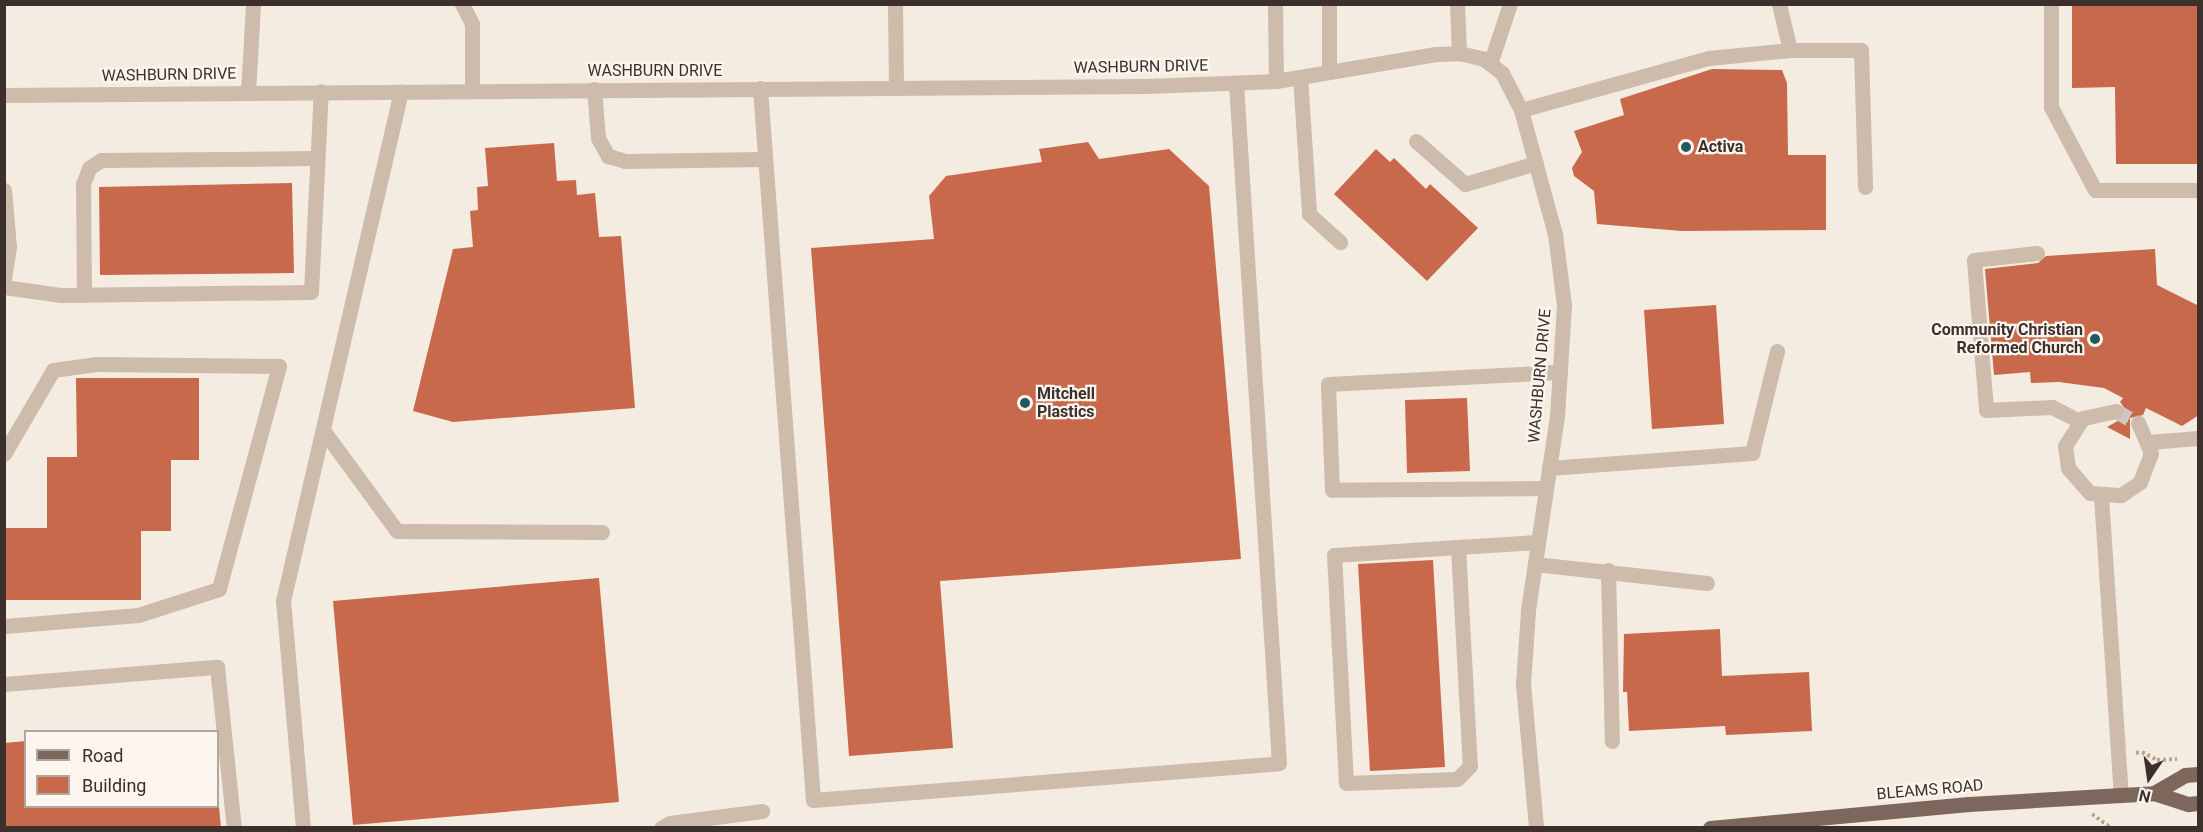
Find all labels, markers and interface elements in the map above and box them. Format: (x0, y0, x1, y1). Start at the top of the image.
street label: WASHBURN DRIVE (1073, 56, 1209, 78)
street label: WASHBURN DRIVE (588, 61, 722, 81)
street label: WASHBURN DRIVE (101, 64, 237, 86)
place label: Activa (1698, 137, 1743, 157)
marker: Activa (1679, 140, 1693, 154)
street label: WASHBURN DRIVE (1525, 308, 1555, 444)
place label: Community Christian Reformed Church (1931, 320, 2083, 358)
marker: Community Christian Reformed Church (2088, 332, 2102, 346)
place label: Mitchell Plastics (1037, 384, 1095, 422)
marker: Mitchell Plastics (1018, 396, 1032, 410)
legend (24, 730, 219, 808)
text: Road (82, 745, 123, 766)
north arrow (2119, 748, 2179, 808)
text: Building (82, 775, 146, 796)
street label: BLEAMS ROAD (1876, 776, 1984, 804)
text: N (2137, 786, 2152, 807)

